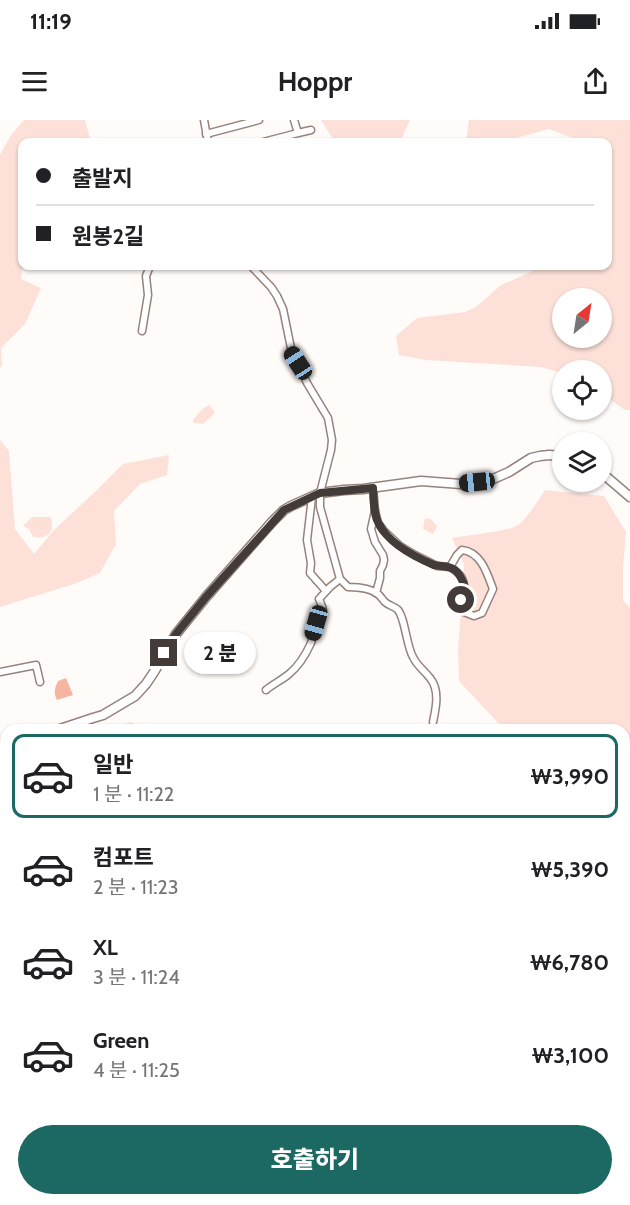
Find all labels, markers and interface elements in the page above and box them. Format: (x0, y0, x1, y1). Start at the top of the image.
text: 11:19 (30, 8, 72, 35)
icon: menu (18, 65, 51, 98)
text: Hoppr (278, 65, 352, 98)
icon: share (579, 65, 612, 98)
text: 출발지 (72, 165, 133, 192)
text: 원봉2길 (72, 223, 144, 250)
north arrow (552, 288, 612, 348)
map controls (552, 288, 612, 492)
car (281, 343, 315, 383)
button: locate (552, 360, 612, 420)
button: layers (552, 432, 612, 492)
car (458, 471, 496, 493)
route start (447, 586, 474, 613)
car (302, 603, 330, 643)
callout: 2 분 (185, 632, 257, 674)
route end (150, 639, 177, 666)
text: 2 분 (203, 641, 237, 665)
icon: car (21, 749, 75, 803)
text: 일반 (93, 751, 133, 778)
text: ₩3,990 (531, 763, 609, 790)
text: 1 분 · 11:22 (93, 782, 174, 806)
icon: car (21, 842, 75, 896)
text: 컴포트 (93, 844, 154, 871)
text: ₩5,390 (531, 856, 609, 883)
text: 2 분 · 11:23 (93, 875, 179, 899)
text: XL (93, 934, 118, 961)
icon: car (21, 935, 75, 989)
text: ₩6,780 (530, 949, 609, 976)
text: 3 분 · 11:24 (93, 965, 180, 989)
text: Green (93, 1027, 149, 1054)
icon: car (21, 1028, 75, 1082)
text: ₩3,100 (532, 1042, 609, 1069)
text: 4 분 · 11:25 (93, 1058, 180, 1082)
button: 호출하기 (18, 1125, 612, 1194)

